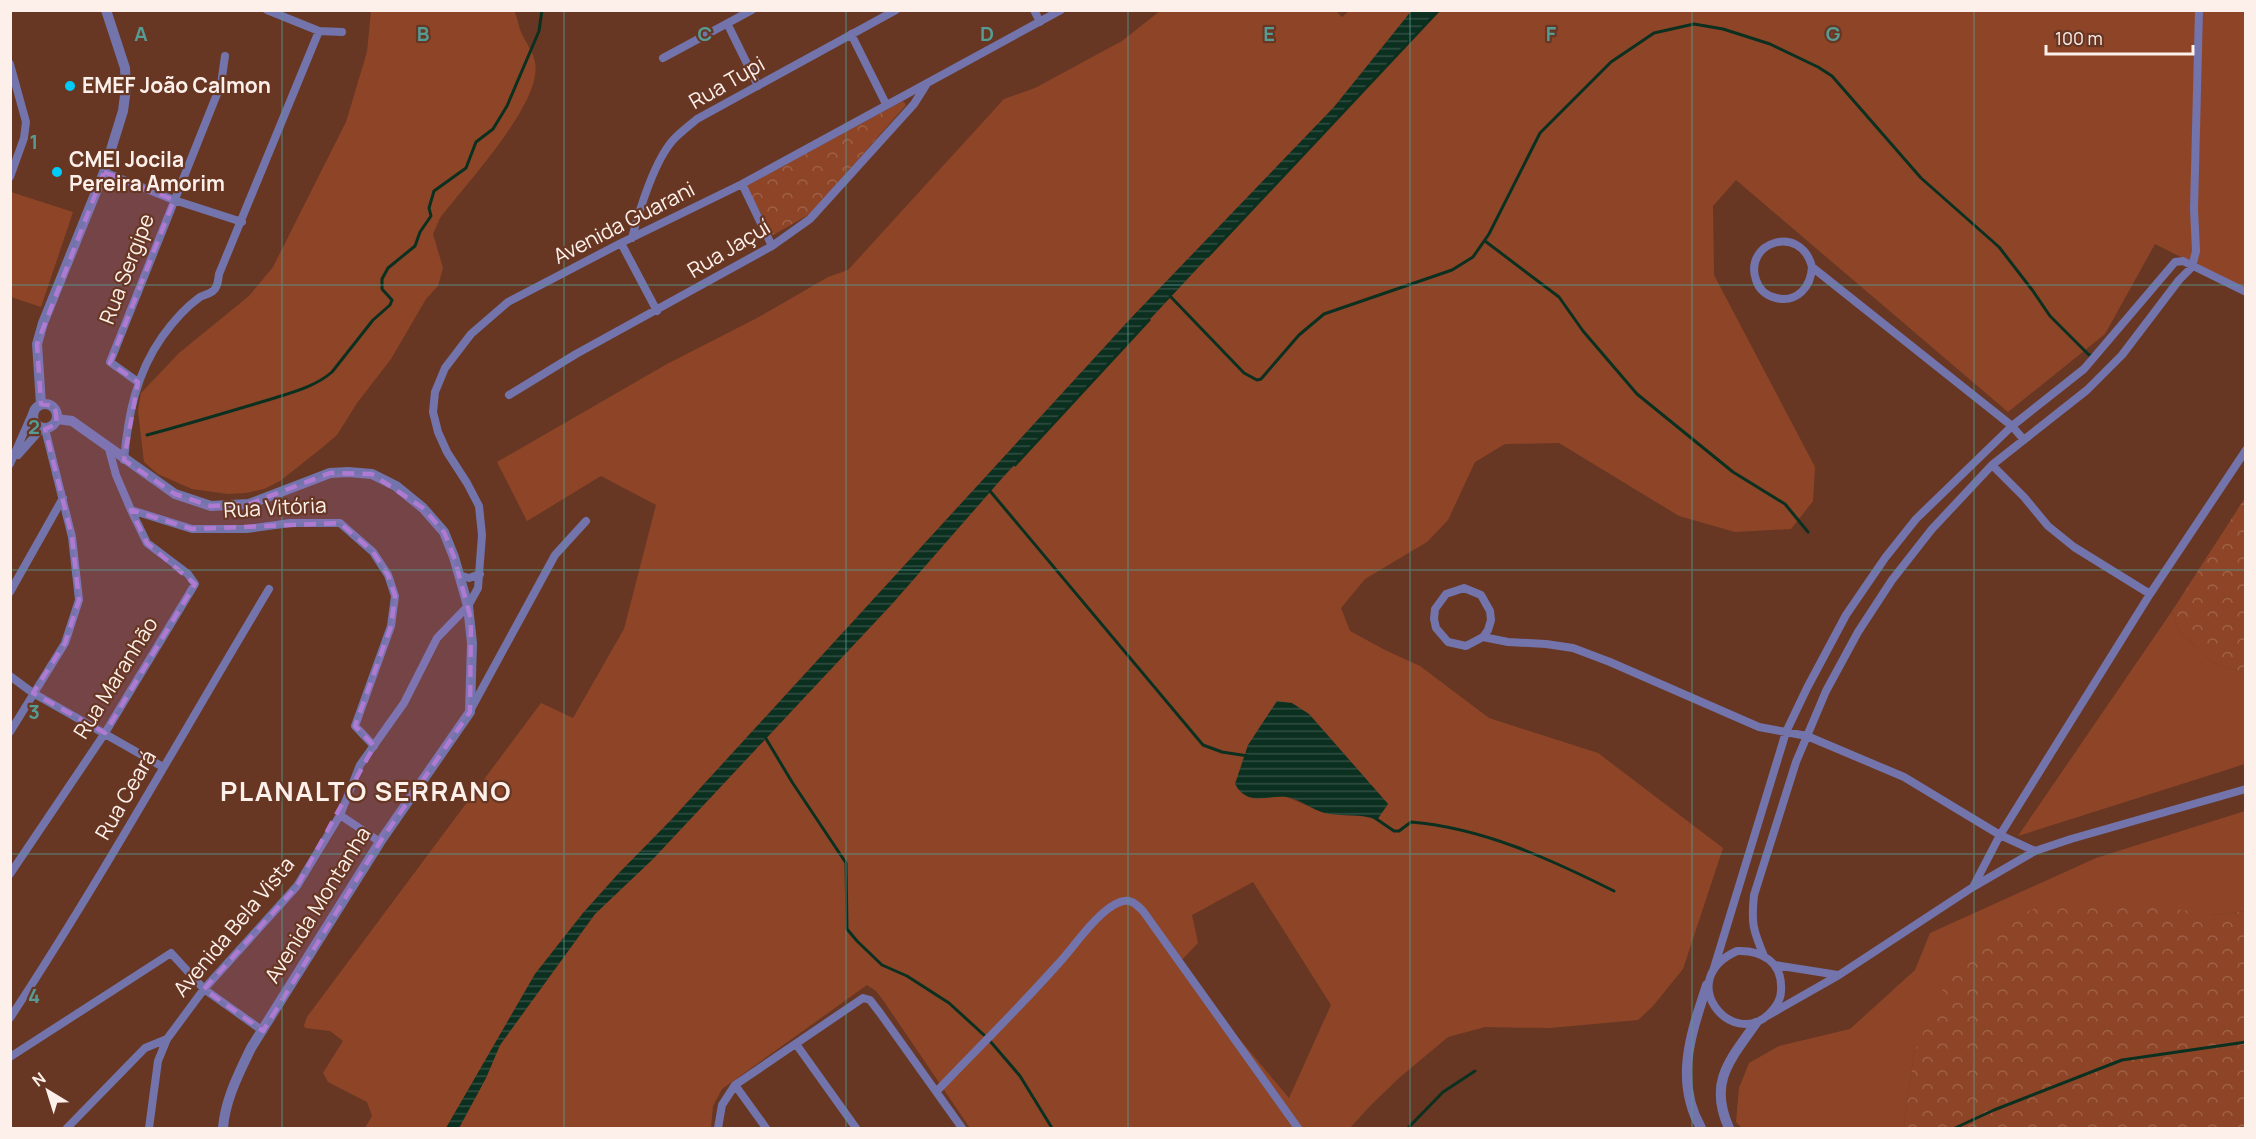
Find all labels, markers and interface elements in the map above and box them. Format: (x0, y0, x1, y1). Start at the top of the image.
scale bar (2046, 18, 2193, 56)
text: A (134, 20, 148, 47)
text: B (417, 20, 430, 47)
text: C (698, 20, 712, 47)
text: D (980, 20, 994, 47)
text: E (1263, 20, 1275, 47)
text: F (1546, 20, 1557, 47)
text: G (1826, 20, 1841, 47)
text: 100 m (2055, 26, 2103, 50)
street label: Rua Tupi (684, 49, 769, 115)
place label: EMEF João Calmon (82, 71, 271, 99)
marker: EMEF João Calmon (63, 79, 77, 93)
text: 1 (30, 128, 38, 155)
place label: CMEI Jocila Pereira Amorim (69, 145, 225, 197)
marker: CMEI Jocila Pereira Amorim (50, 165, 64, 179)
street label: Avenida Guarani (548, 174, 699, 270)
street label: Rua Sergipe (92, 209, 160, 328)
street label: Rua Jaçuí (682, 212, 775, 284)
text: 2 (28, 413, 40, 440)
street label: Rua Vitória (223, 490, 327, 524)
street label: Rua Maranhão (67, 611, 164, 744)
text: 3 (28, 698, 40, 725)
street label: Rua Ceará (88, 745, 162, 844)
district label: PLANALTO SERRANO (220, 772, 512, 809)
street label: Avenida Montanha (258, 821, 377, 988)
street label: Avenida Bela Vista (166, 851, 300, 1002)
text: 4 (28, 982, 40, 1009)
north arrow (18, 1061, 78, 1121)
text: N (27, 1067, 50, 1091)

